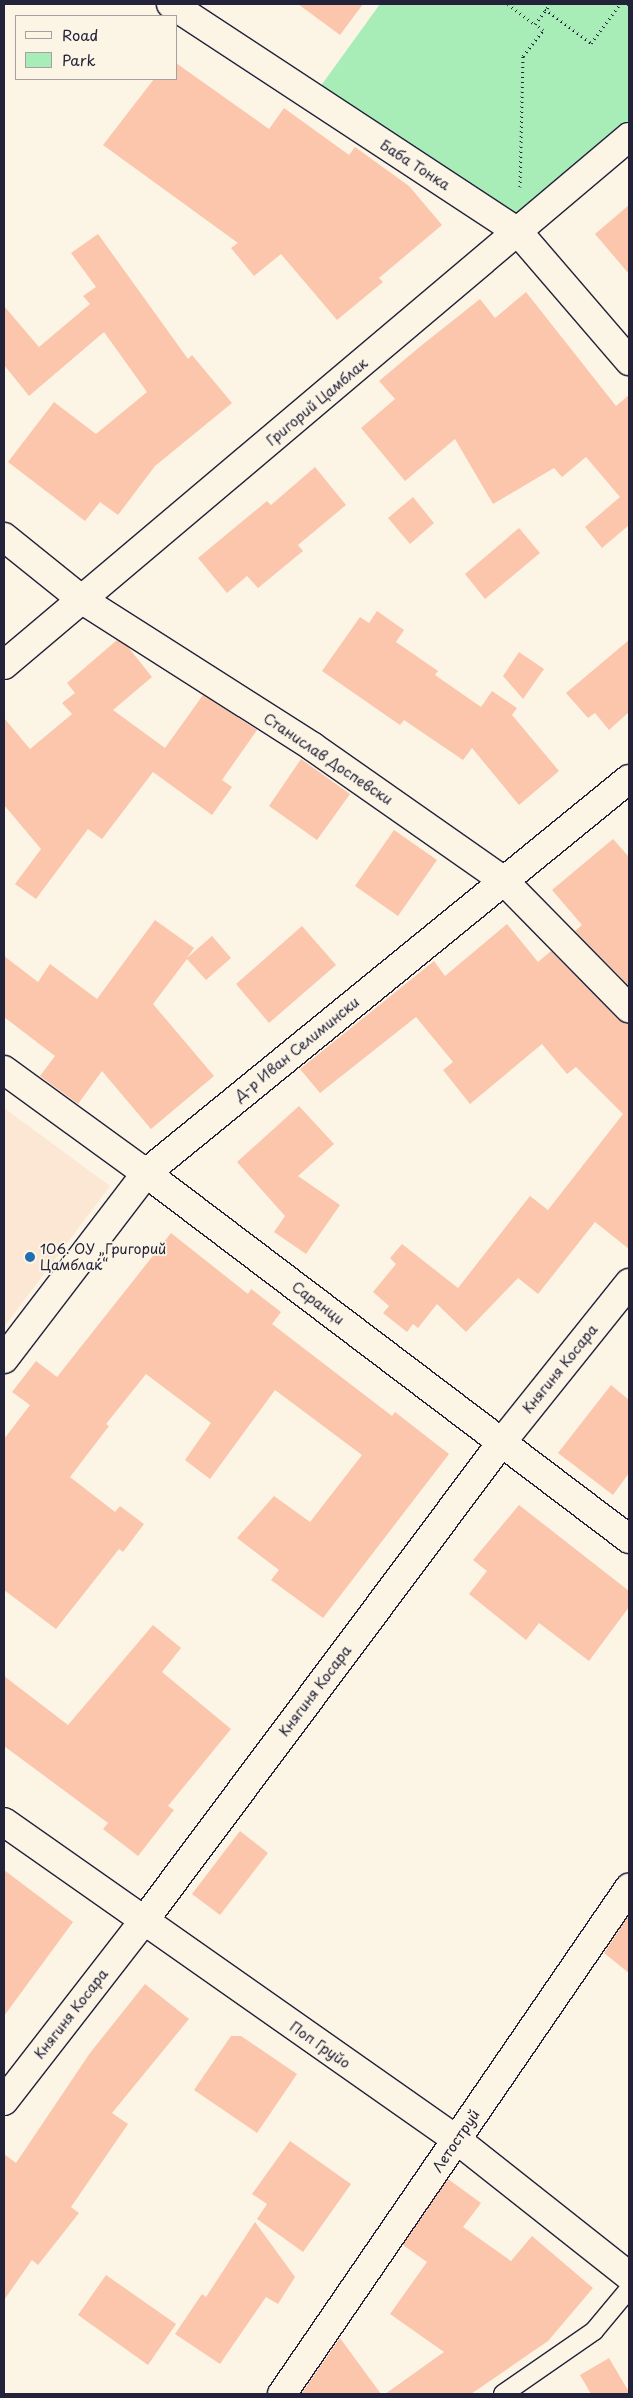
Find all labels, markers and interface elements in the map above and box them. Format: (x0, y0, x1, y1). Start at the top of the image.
legend (15, 15, 178, 80)
text: Road (62, 23, 98, 46)
text: Park (62, 48, 96, 71)
street label: Баба Тонка (377, 136, 453, 194)
street label: Григорий Цамблак (262, 354, 372, 450)
street label: Станислав Доспевски (260, 710, 396, 808)
street label: Д-р Иван Селимински (231, 993, 363, 1105)
place label: 106. ОУ „Григорий Цамблак“ (40, 1241, 167, 1274)
marker: 106. ОУ „Григорий Цамблак“ (24, 1251, 36, 1263)
street label: Саранци (289, 1278, 347, 1328)
street label: Княгиня Косара (519, 1321, 601, 1417)
street label: Княгиня Косара (275, 1642, 355, 1740)
street label: Княгиня Косара (31, 1965, 111, 2063)
street label: Поп Груйо (286, 2018, 354, 2072)
street label: Летоструй (429, 2106, 483, 2176)

